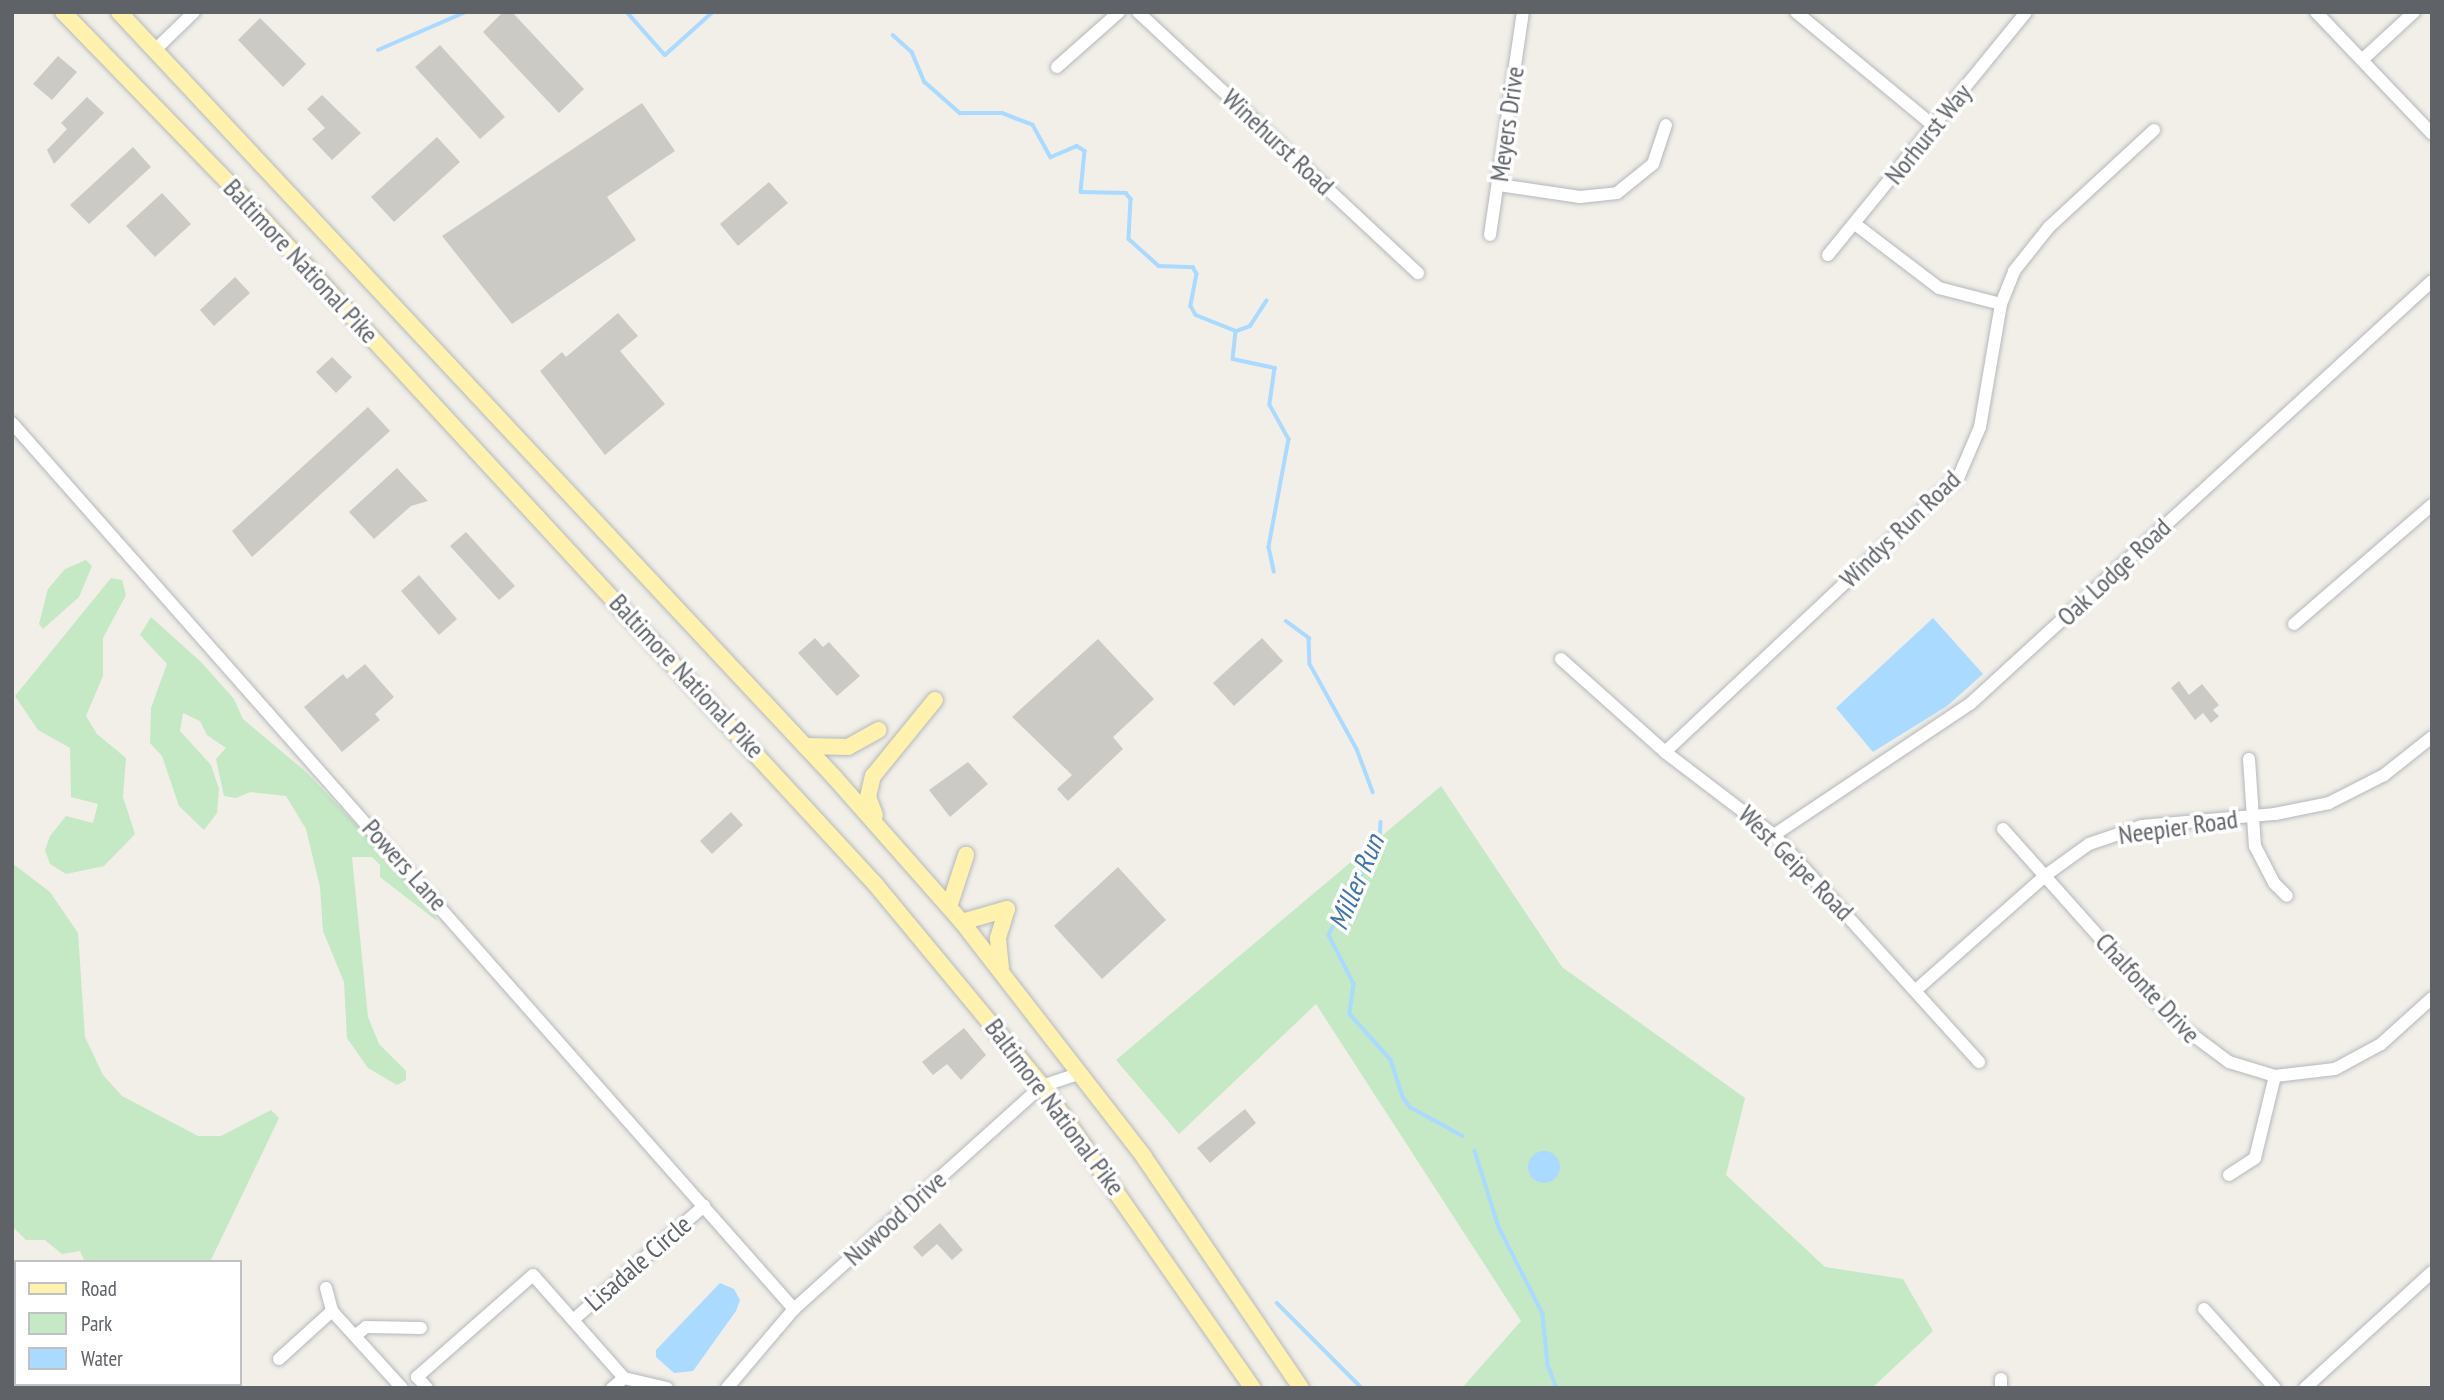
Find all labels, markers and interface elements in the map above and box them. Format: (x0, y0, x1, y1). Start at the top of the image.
street label: Meyers Drive (1483, 64, 1531, 184)
street label: Norhurst Way (1878, 77, 1978, 191)
street label: Winehurst Road (1216, 83, 1340, 201)
street label: Baltimore National Pike (217, 173, 385, 349)
street label: Windys Run Road (1833, 464, 1967, 594)
street label: Oak Lodge Road (2051, 511, 2177, 633)
street label: Baltimore National Pike (603, 588, 771, 764)
street label: West Geipe Road (1732, 799, 1860, 927)
street label: Neepier Road (2116, 803, 2240, 851)
street label: Powers Lane (356, 813, 454, 917)
water label: Miller Run (1321, 829, 1391, 935)
street label: Chalfonte Drive (2089, 926, 2207, 1050)
street label: Baltimore National Pike (979, 1013, 1131, 1201)
street label: Nuwood Drive (837, 1164, 953, 1272)
street label: Lisadale Circle (579, 1208, 697, 1318)
legend (14, 1260, 242, 1386)
text: Road (81, 1275, 117, 1302)
text: Park (81, 1310, 112, 1337)
text: Water (81, 1345, 123, 1372)

